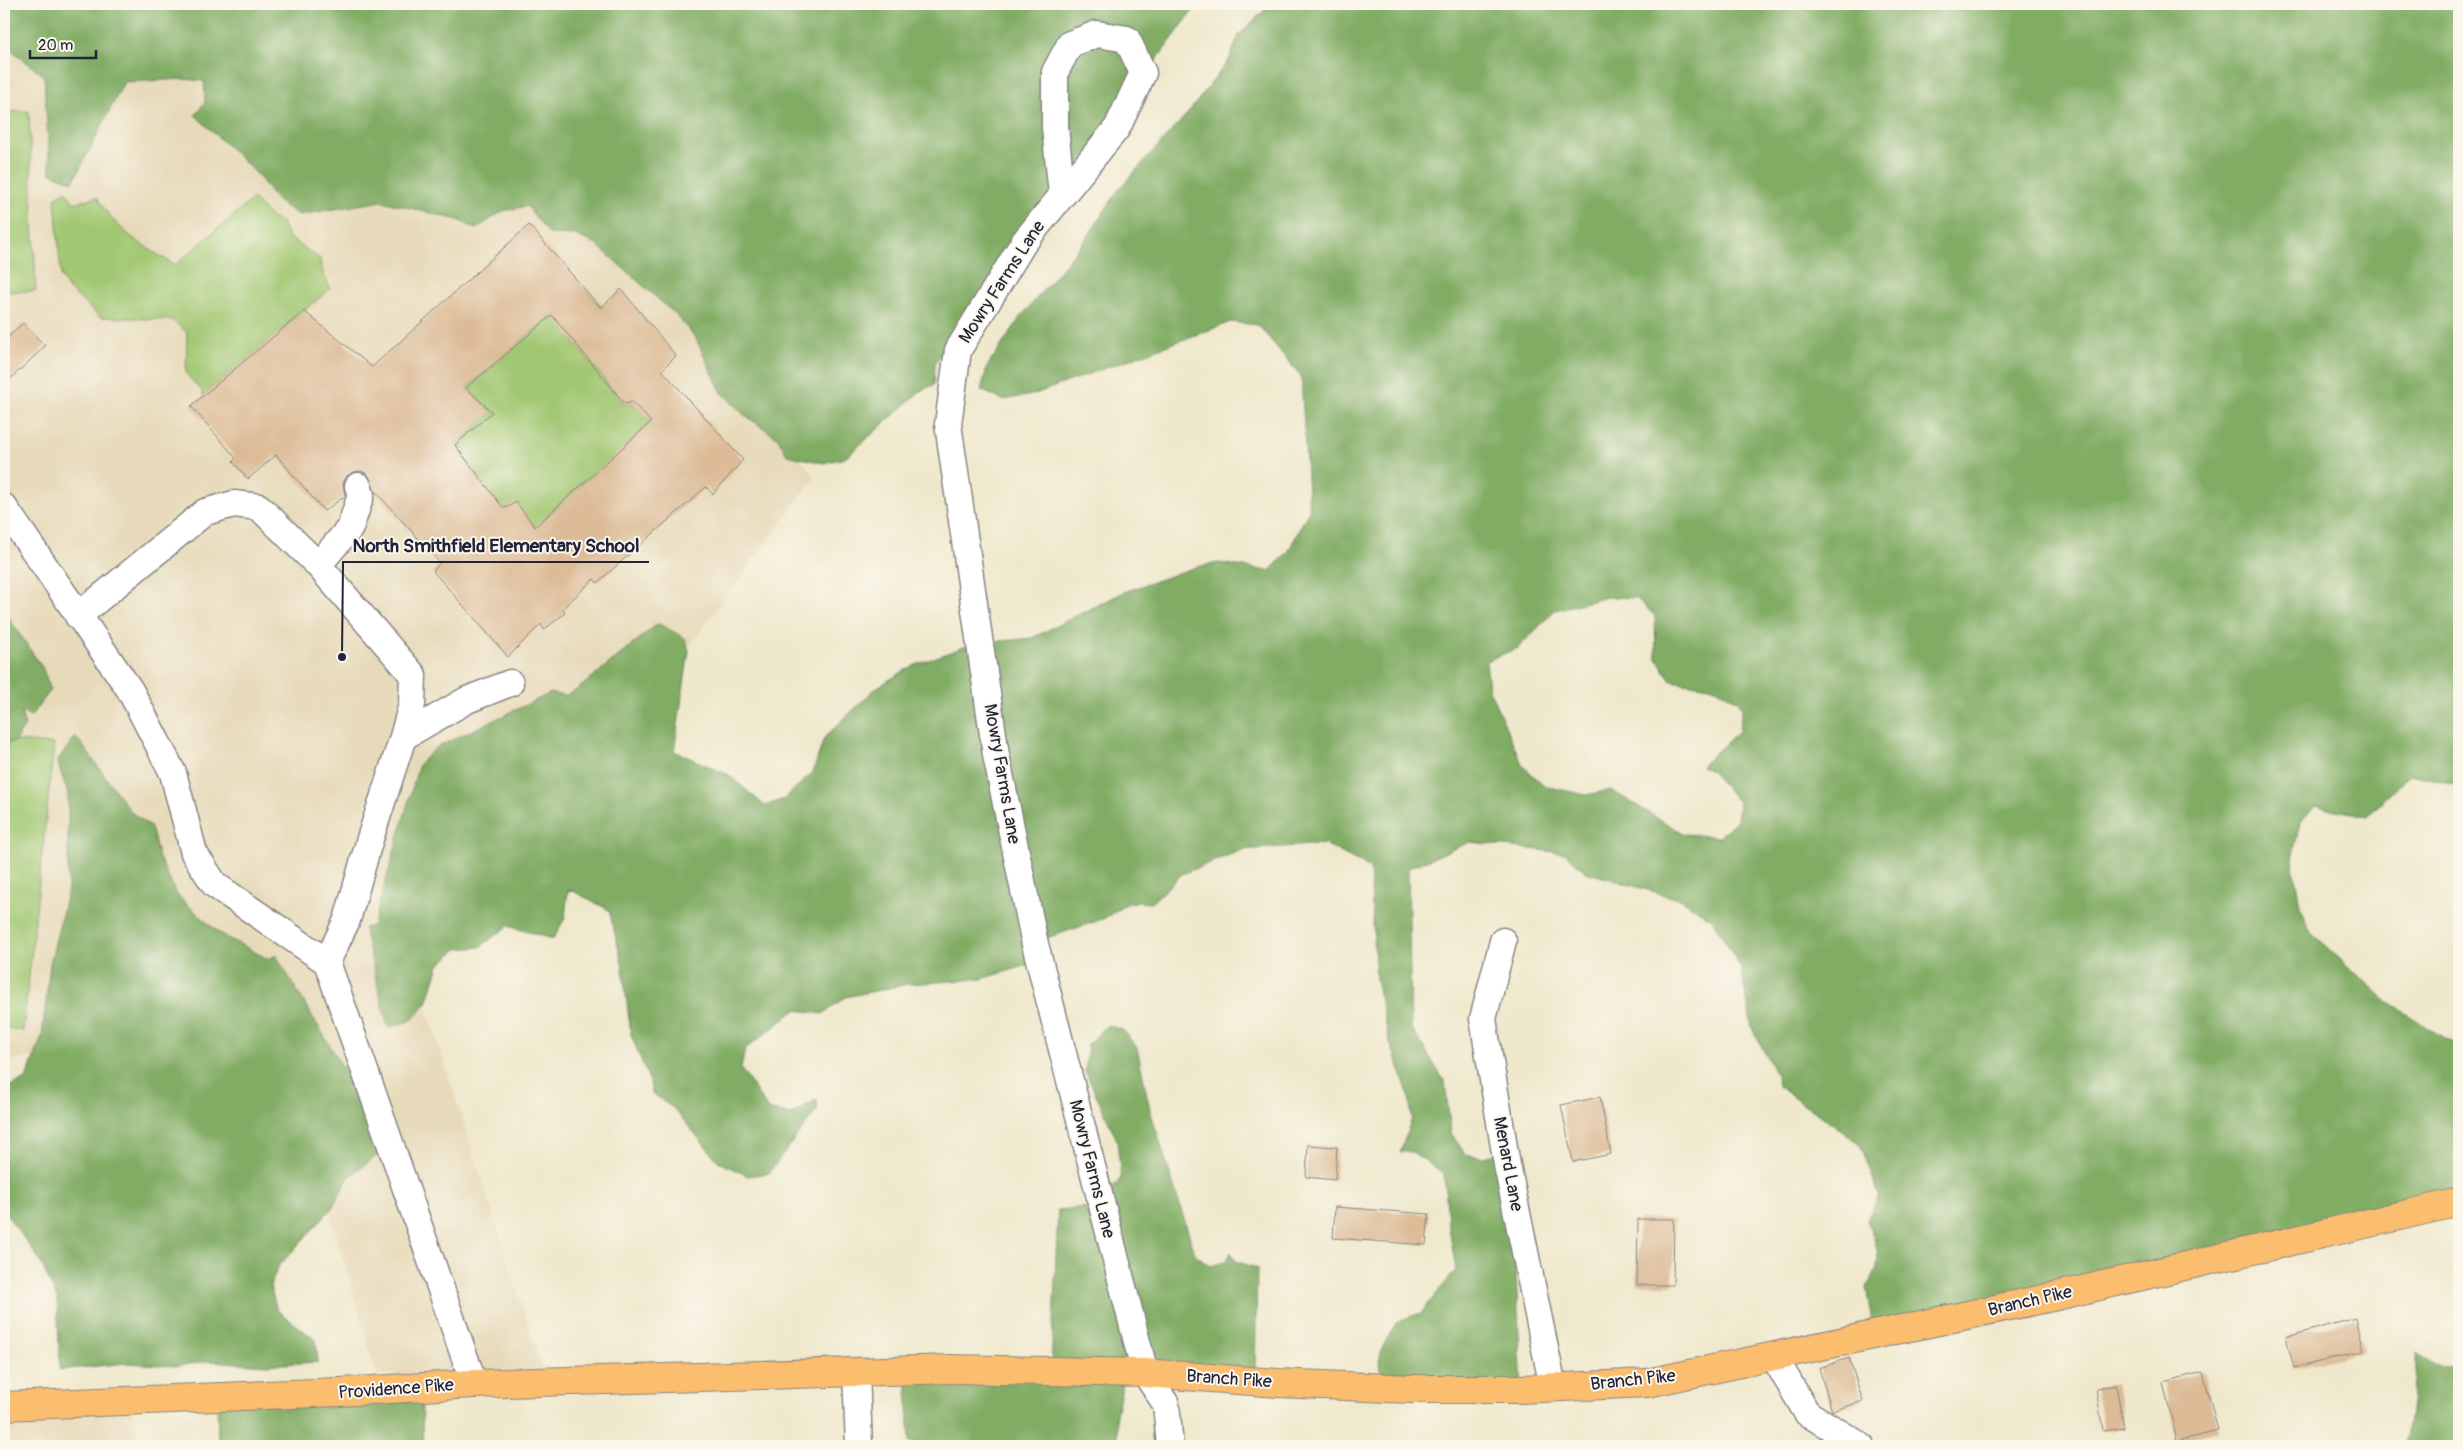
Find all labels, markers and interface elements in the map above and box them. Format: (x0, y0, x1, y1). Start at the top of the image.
scale bar (30, 28, 96, 60)
text: 20 m (38, 36, 73, 55)
street label: Mowry Farms Lane (954, 216, 1050, 348)
callout: North Smithfield Elementary School (343, 528, 649, 562)
text: North Smithfield Elementary School (353, 534, 639, 558)
street label: Mowry Farms Lane (978, 702, 1026, 846)
street label: Mowry Farms Lane (1064, 1097, 1120, 1241)
street label: Menard Lane (1488, 1115, 1528, 1213)
street label: Branch Pike (1986, 1280, 2074, 1322)
street label: Branch Pike (1589, 1364, 1677, 1396)
street label: Branch Pike (1185, 1365, 1273, 1393)
street label: Providence Pike (337, 1373, 455, 1405)

